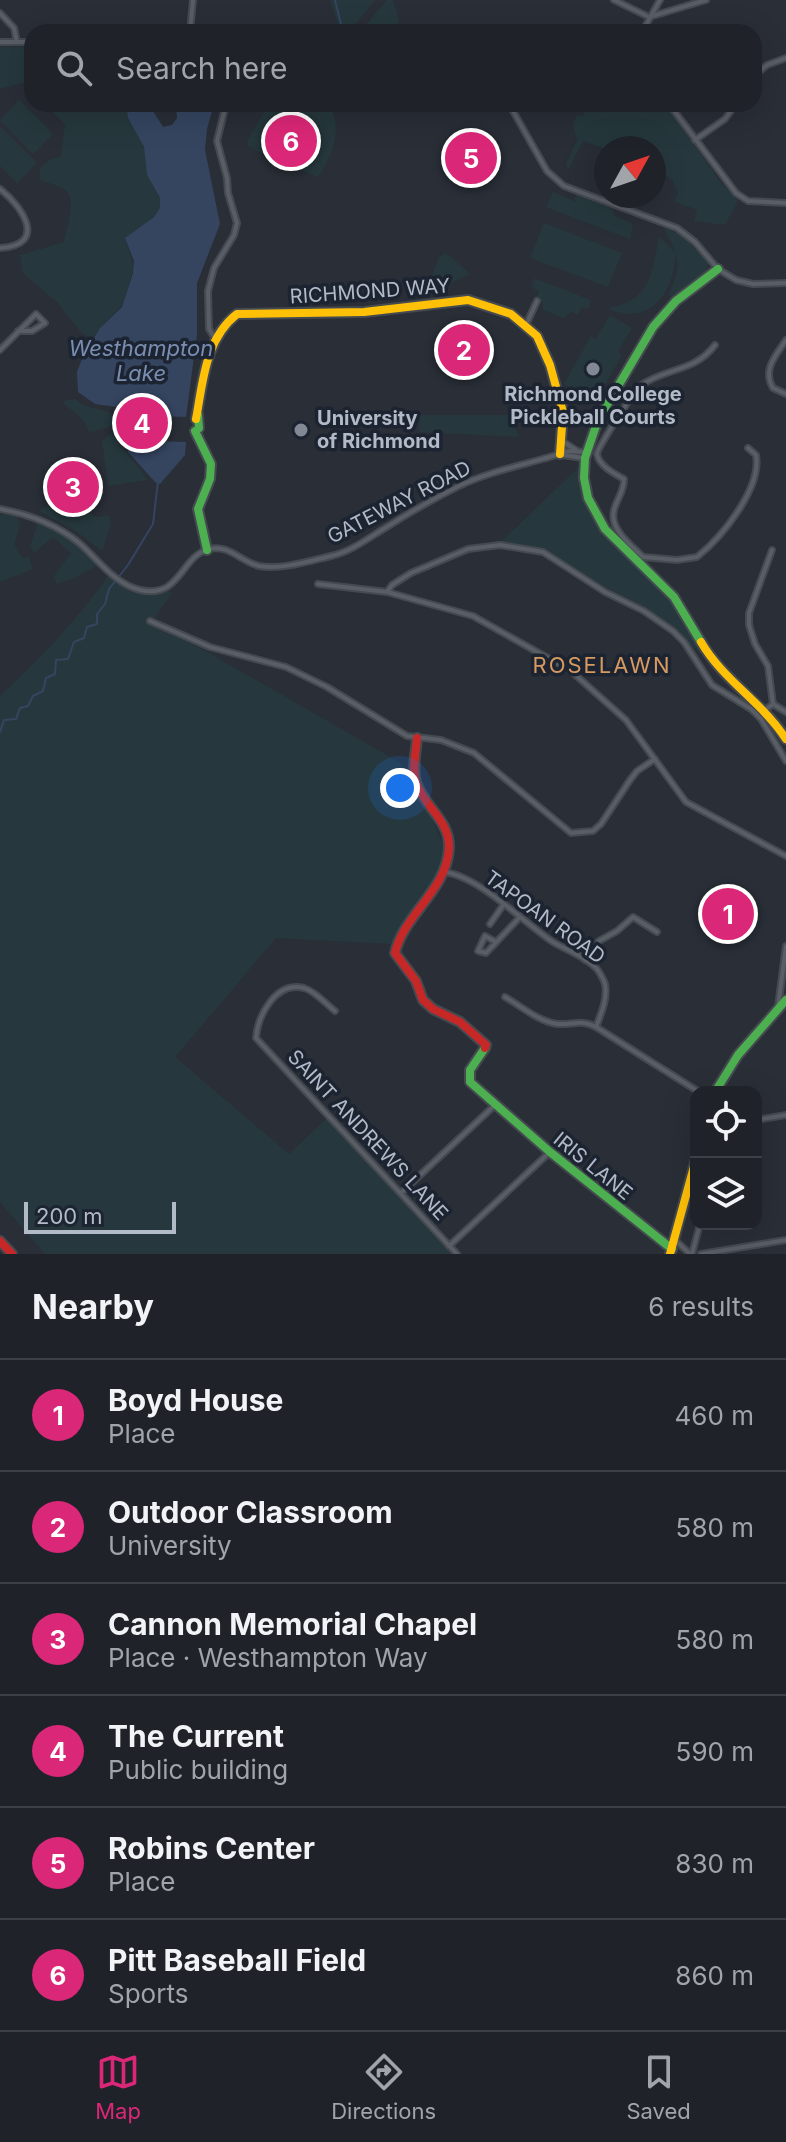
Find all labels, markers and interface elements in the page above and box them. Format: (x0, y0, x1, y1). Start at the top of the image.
search box (24, 24, 762, 112)
icon: search (52, 46, 96, 90)
text: Search here (116, 50, 288, 86)
pin: 6 (265, 111, 317, 171)
pin: 5 (445, 128, 497, 188)
north arrow (594, 136, 666, 208)
street label: RICHMOND WAY (289, 273, 451, 309)
pin: 2 (438, 320, 490, 380)
water label: Westhampton Lake (69, 335, 213, 386)
marker: Richmond College Pickleball Courts (584, 360, 602, 378)
place label: Richmond College Pickleball Courts (504, 382, 682, 429)
pin: 4 (116, 393, 168, 453)
place label: University of Richmond (317, 406, 440, 453)
marker: University of Richmond (292, 421, 310, 439)
street label: GATEWAY ROAD (323, 456, 475, 548)
pin: 3 (47, 457, 99, 517)
district label: ROSELAWN (533, 652, 671, 678)
your location (380, 768, 420, 808)
street label: TAPOAN ROAD (480, 865, 610, 969)
pin: 1 (702, 884, 754, 944)
street label: SAINT ANDREWS LANE (283, 1045, 453, 1225)
map controls (690, 1086, 762, 1230)
button: locate (690, 1086, 762, 1158)
street label: IRIS LANE (549, 1127, 637, 1205)
button: layers (690, 1158, 762, 1230)
scale bar (24, 1198, 176, 1234)
text: 200 m (36, 1203, 103, 1229)
text: Nearby (32, 1286, 154, 1327)
text: 6 results (648, 1291, 754, 1322)
text: Boyd House (108, 1382, 283, 1418)
text: 1 (52, 1400, 64, 1431)
text: 460 m (675, 1400, 754, 1431)
text: Place (108, 1418, 176, 1449)
text: Outdoor Classroom (108, 1494, 393, 1530)
text: 2 (50, 1512, 66, 1543)
text: 580 m (676, 1512, 754, 1543)
text: University (108, 1530, 232, 1561)
text: Cannon Memorial Chapel (108, 1606, 477, 1642)
text: 3 (50, 1624, 66, 1655)
text: 580 m (676, 1624, 754, 1655)
text: Place · Westhampton Way (108, 1642, 428, 1673)
text: The Current (108, 1718, 284, 1754)
text: 4 (49, 1736, 67, 1767)
text: 590 m (676, 1736, 754, 1767)
text: Public building (108, 1754, 288, 1785)
text: Robins Center (108, 1830, 315, 1866)
text: 5 (50, 1848, 66, 1879)
text: 830 m (675, 1848, 754, 1879)
text: Place (108, 1866, 176, 1897)
text: Pitt Baseball Field (108, 1942, 366, 1978)
text: 6 (50, 1960, 66, 1991)
text: 860 m (675, 1960, 754, 1991)
text: Sports (108, 1978, 188, 2009)
tab: Map (95, 2050, 141, 2124)
tab: Directions (331, 2050, 436, 2124)
tab: Saved (626, 2050, 691, 2124)

